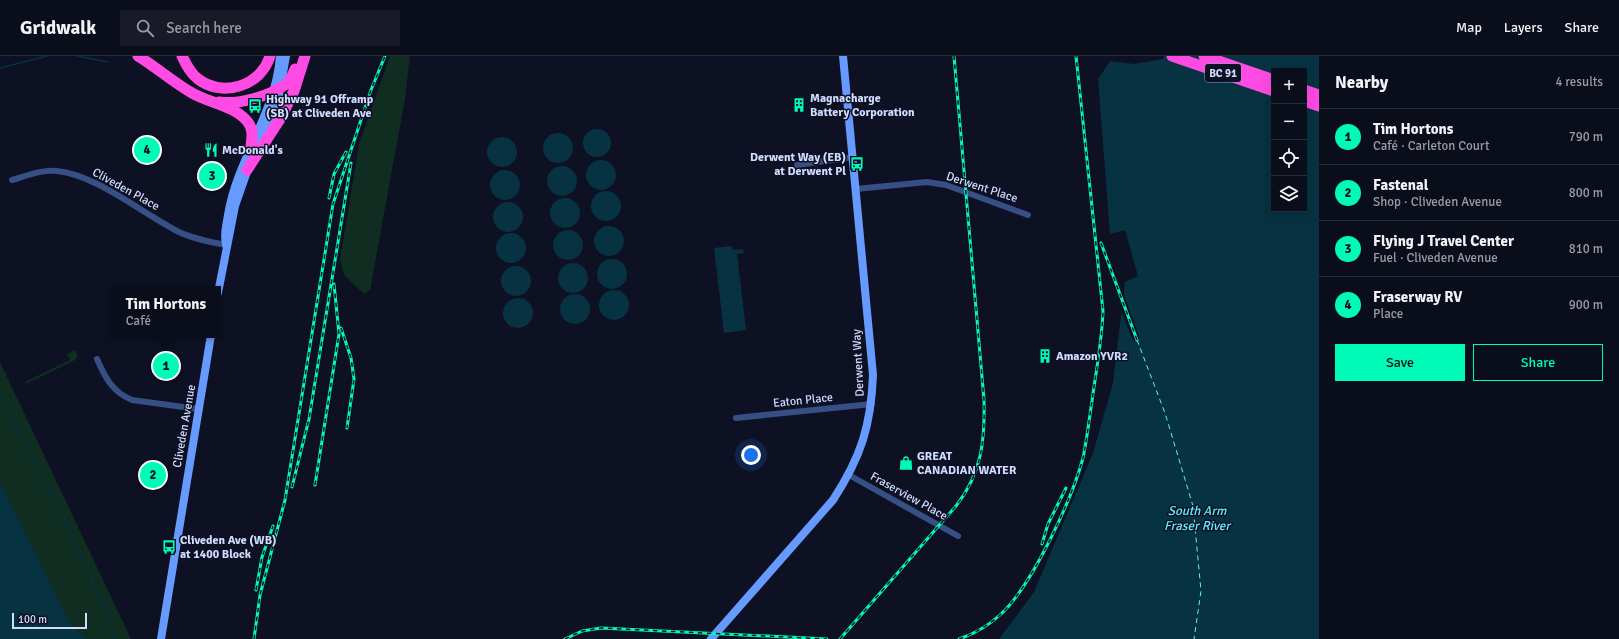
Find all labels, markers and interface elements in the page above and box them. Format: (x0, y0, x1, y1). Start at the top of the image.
search box (120, 10, 400, 46)
text: Gridwalk (20, 16, 96, 40)
icon: search (134, 17, 156, 39)
text: Search here (166, 19, 242, 37)
text: Map (1456, 19, 1482, 36)
text: Layers (1504, 19, 1543, 36)
text: Share (1565, 19, 1599, 36)
road number: BC 91 (1205, 64, 1241, 82)
map controls (1271, 68, 1307, 212)
button: + (1271, 68, 1307, 104)
text: Nearby (1335, 72, 1388, 93)
text: 4 results (1555, 74, 1603, 90)
place label: Magnacharge Battery Corporation (810, 91, 915, 120)
place label: Highway 91 Offramp (SB) at Cliveden Ave (266, 92, 374, 121)
building icon: Magnacharge Battery Corporation (791, 97, 807, 113)
bus stop icon: Highway 91 Offramp (SB) at Cliveden Ave (247, 98, 263, 114)
button: − (1271, 104, 1307, 140)
text: Tim Hortons (1373, 120, 1453, 138)
text: 1 (1344, 129, 1352, 145)
text: 790 m (1569, 129, 1603, 145)
pin: 4 (134, 135, 160, 165)
text: Café · Carleton Court (1373, 138, 1489, 154)
button: locate (1271, 140, 1307, 176)
restaurant icon: McDonald's (203, 142, 219, 158)
place label: McDonald's (222, 143, 284, 158)
place label: Derwent Way (EB) at Derwent Pl (750, 150, 846, 179)
bus stop icon: Derwent Way (EB) at Derwent Pl (849, 156, 865, 172)
pin: 3 (199, 161, 225, 191)
street label: Cliveden Place (89, 165, 162, 214)
street label: Derwent Place (944, 169, 1020, 206)
button: layers (1271, 176, 1307, 212)
text: Fastenal (1373, 176, 1428, 194)
text: 2 (1344, 185, 1352, 201)
text: 800 m (1569, 185, 1603, 201)
text: Shop · Cliveden Avenue (1373, 194, 1502, 210)
text: Flying J Travel Center (1373, 232, 1514, 250)
text: 3 (1344, 241, 1352, 257)
text: 810 m (1569, 241, 1603, 257)
text: Fuel · Cliveden Avenue (1373, 250, 1498, 266)
popup (111, 286, 221, 338)
text: Fraserway RV (1373, 288, 1462, 306)
text: Tim Hortons (126, 295, 206, 313)
text: 4 (1344, 297, 1352, 313)
text: 900 m (1569, 297, 1603, 313)
text: Place (1373, 306, 1403, 322)
text: Café (126, 313, 151, 329)
street label: Derwent Way (849, 328, 868, 397)
button: Save (1335, 344, 1465, 381)
button: Share (1473, 344, 1603, 381)
building icon: Amazon YVR2 (1037, 348, 1053, 364)
place label: Amazon YVR2 (1056, 349, 1128, 364)
pin: 1 (153, 351, 179, 381)
street label: Cliveden Avenue (170, 383, 199, 469)
street label: Eaton Place (772, 390, 834, 411)
your location (741, 445, 761, 465)
place label: GREAT CANADIAN WATER (917, 449, 1017, 478)
shop icon: GREAT CANADIAN WATER (898, 455, 914, 471)
pin: 2 (140, 460, 166, 490)
street label: Fraserview Place (867, 469, 950, 524)
water label: South Arm Fraser River (1164, 503, 1232, 534)
place label: Cliveden Ave (WB) at 1400 Block (180, 533, 277, 562)
bus stop icon: Cliveden Ave (WB) at 1400 Block (161, 539, 177, 555)
scale bar (12, 611, 87, 630)
text: 100 m (18, 613, 47, 626)

